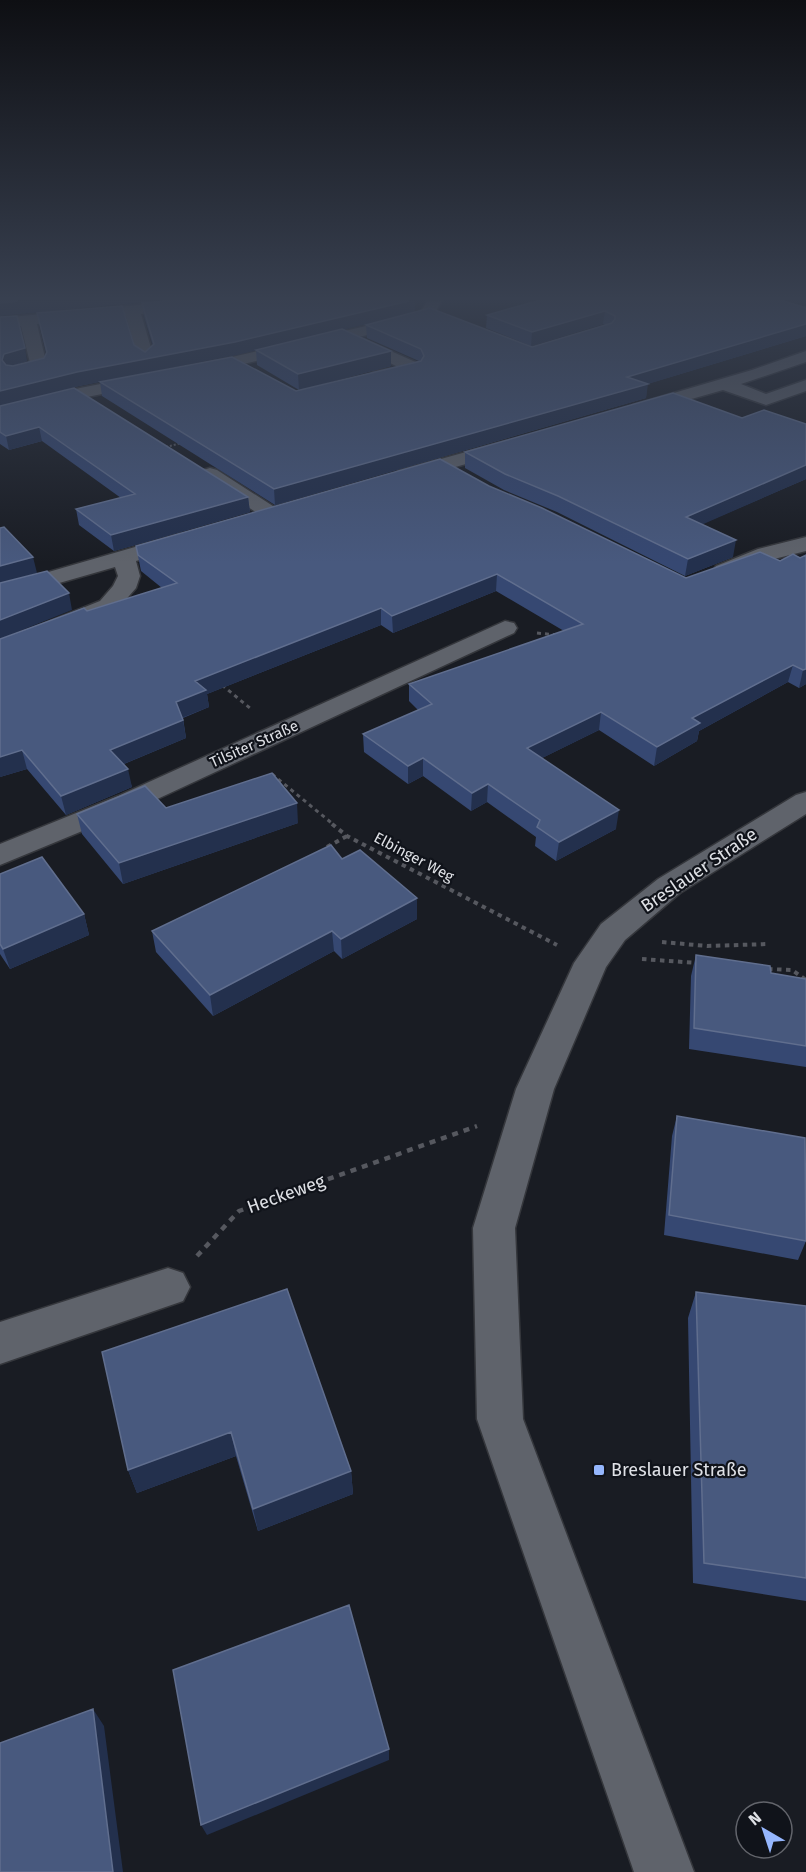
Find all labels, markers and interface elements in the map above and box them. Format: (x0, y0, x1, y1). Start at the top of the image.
street label: Tilsiter Straße (207, 716, 301, 772)
street label: Breslauer Straße (637, 823, 761, 917)
street label: Elbinger Weg (371, 828, 457, 886)
street label: Heckeweg (244, 1169, 329, 1218)
place label: Breslauer Straße (611, 1459, 746, 1481)
marker: Breslauer Straße (592, 1463, 606, 1477)
north arrow (734, 1800, 794, 1860)
text: N (745, 1808, 765, 1829)

